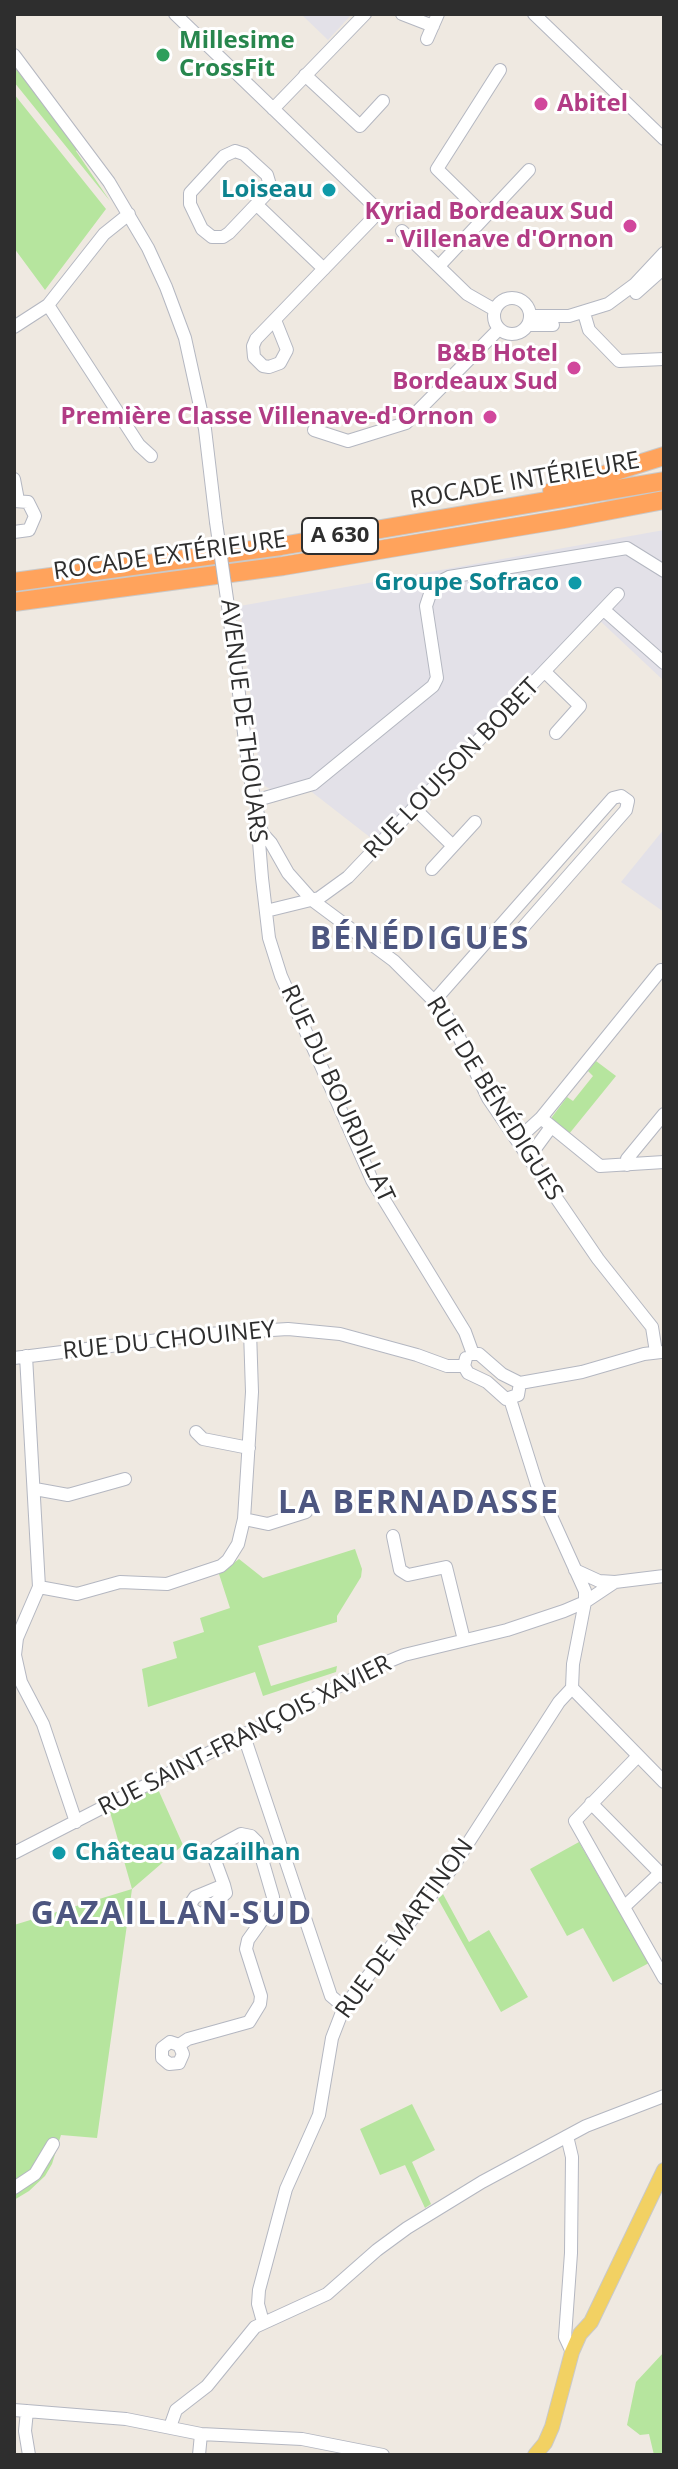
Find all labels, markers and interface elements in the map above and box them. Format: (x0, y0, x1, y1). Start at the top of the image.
place label: Millesime CrossFit (179, 27, 295, 83)
marker: Millesime CrossFit (154, 46, 172, 64)
place label: Abitel (557, 90, 628, 118)
marker: Abitel (532, 95, 550, 113)
place label: Loiseau (221, 176, 313, 204)
marker: Loiseau (320, 181, 338, 199)
place label: Kyriad Bordeaux Sud - Villenave d'Ornon (364, 198, 614, 254)
marker: Kyriad Bordeaux Sud - Villenave d'Ornon (621, 217, 639, 235)
place label: B&B Hotel Bordeaux Sud (392, 340, 558, 396)
marker: B&B Hotel Bordeaux Sud (565, 359, 583, 377)
place label: Première Classe Villenave-d'Ornon (61, 403, 474, 431)
marker: Première Classe Villenave-d'Ornon (481, 408, 499, 426)
street label: ROCADE INTÉRIEURE (408, 447, 642, 515)
road number: A 630 (302, 518, 378, 554)
street label: ROCADE EXTÉRIEURE (52, 525, 288, 587)
place label: Groupe Sofraco (375, 569, 559, 597)
marker: Groupe Sofraco (566, 574, 584, 592)
street label: AVENUE DE THOUARS (214, 598, 272, 844)
street label: RUE LOUISON BOBET (358, 673, 546, 865)
district label: BÉNÉDIGUES (310, 921, 530, 959)
street label: RUE DU BOURDILLAT (274, 980, 400, 1208)
street label: RUE DE BÉNÉDIGUES (420, 992, 568, 1206)
street label: RUE DU CHOUINEY (61, 1316, 277, 1366)
district label: LA BERNADASSE (278, 1485, 560, 1523)
street label: RUE SAINT-FRANÇOIS XAVIER (94, 1650, 396, 1822)
street label: RUE DE MARTINON (330, 1833, 480, 2025)
place label: Château Gazailhan (75, 1839, 300, 1867)
marker: Château Gazailhan (50, 1844, 68, 1862)
district label: GAZAILLAN-SUD (31, 1896, 313, 1934)

